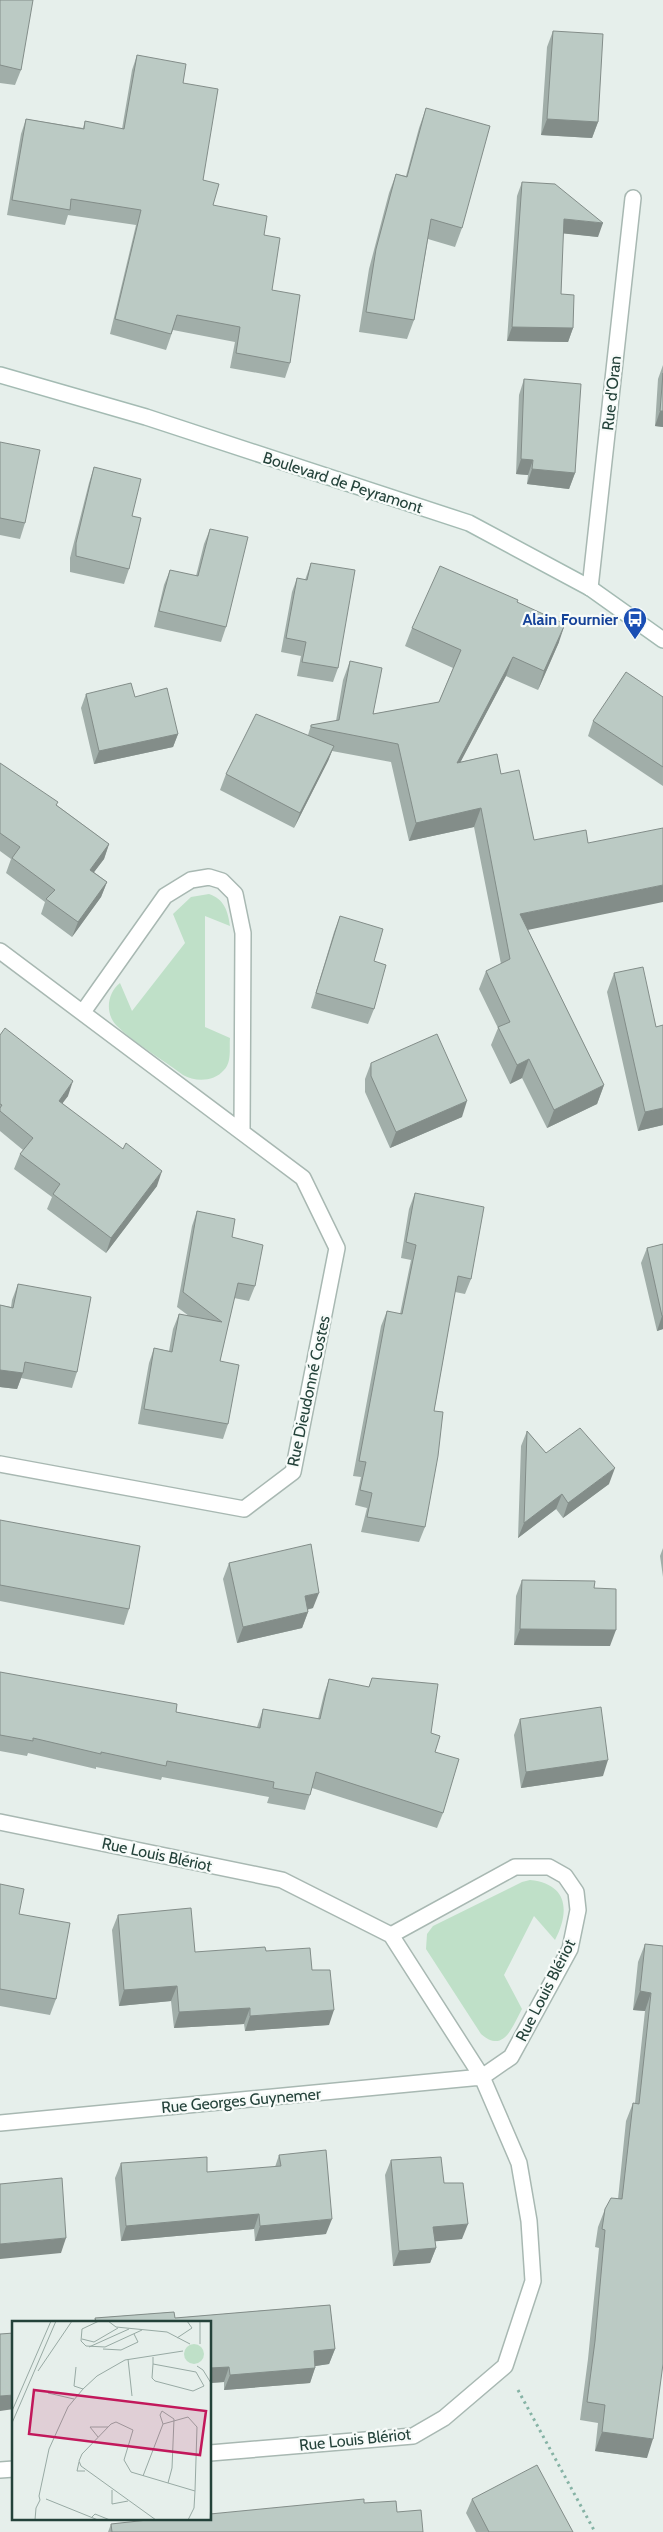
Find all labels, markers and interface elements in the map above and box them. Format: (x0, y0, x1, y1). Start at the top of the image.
street label: Rue d'Oran (598, 355, 625, 431)
street label: Boulevard de Peyramont (261, 448, 426, 517)
bus stop icon: Alain Fournier (622, 606, 648, 640)
place label: Alain Fournier (522, 610, 619, 629)
street label: Rue Dieudonné Costes (283, 1314, 334, 1468)
street label: Rue Louis Blériot (100, 1834, 214, 1876)
street label: Rue Louis Blériot (512, 1935, 580, 2045)
street label: Rue Georges Guynemer (160, 2084, 323, 2117)
inset map (12, 2321, 211, 2520)
street label: Rue Louis Blériot (298, 2424, 412, 2455)

